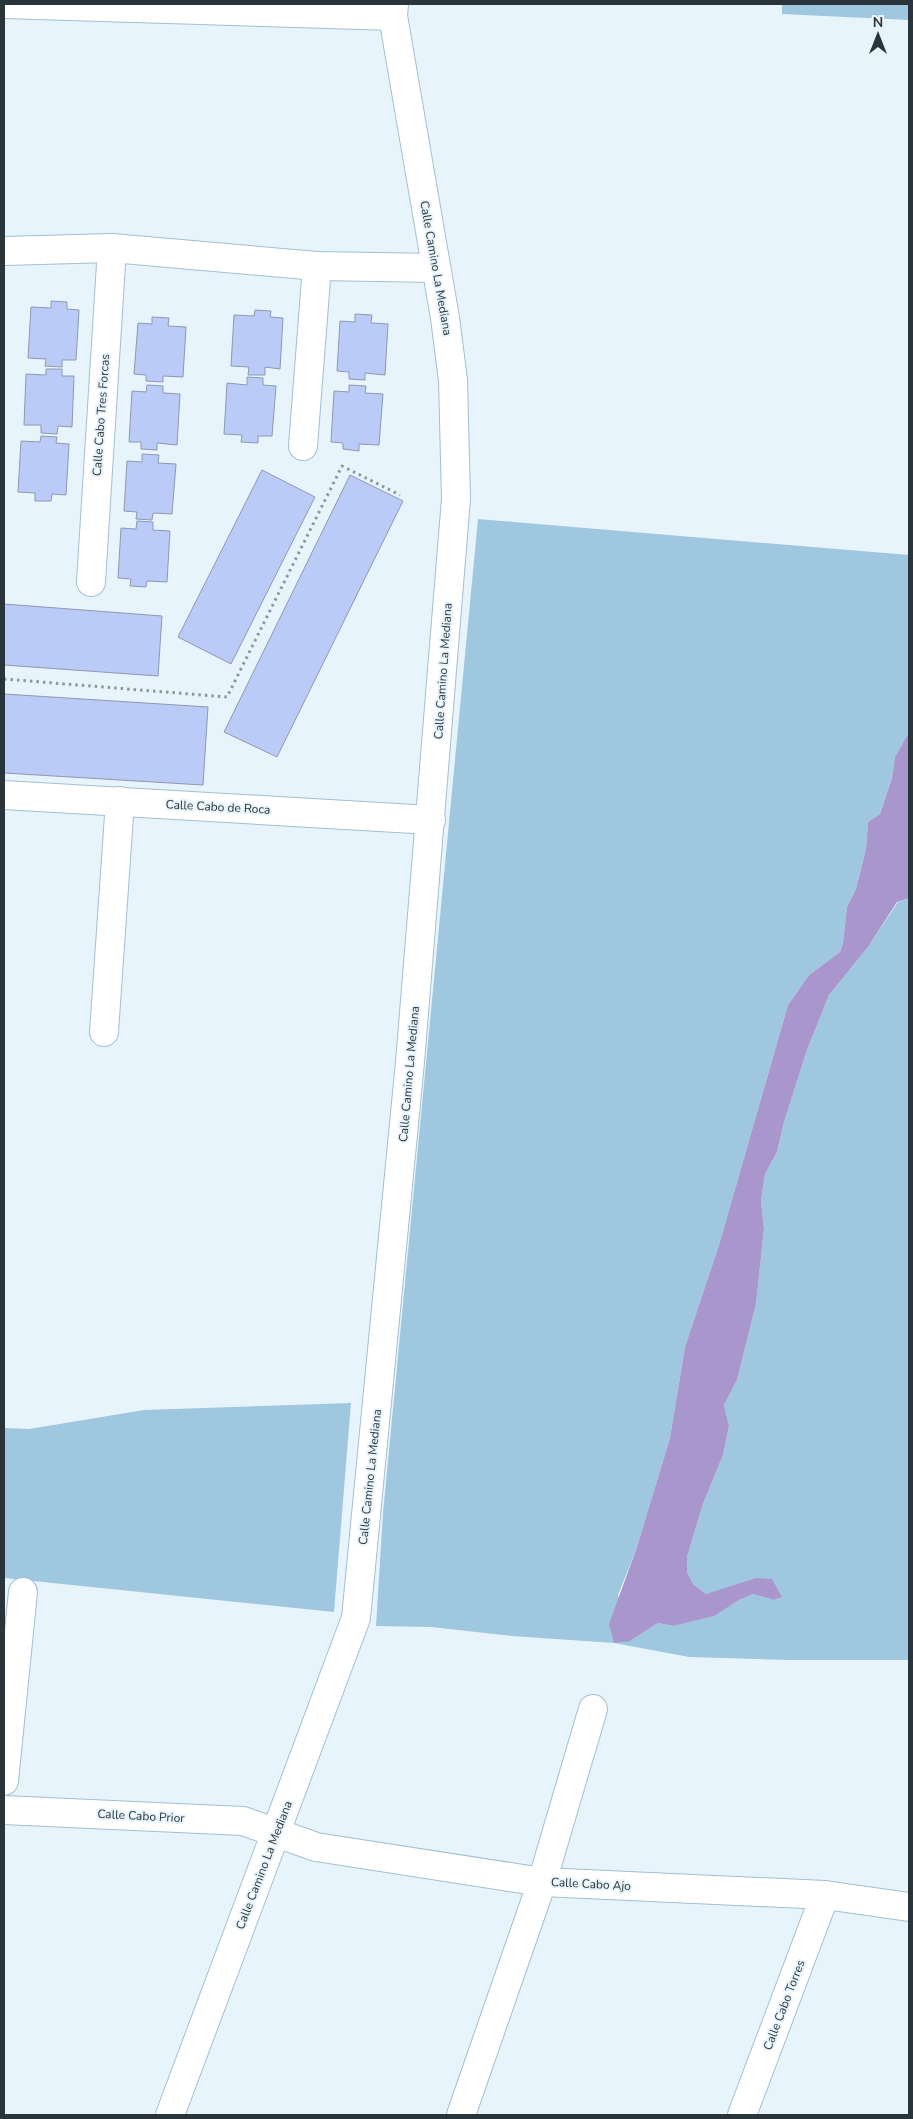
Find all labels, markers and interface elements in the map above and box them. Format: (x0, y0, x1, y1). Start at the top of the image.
north arrow (853, 10, 903, 60)
text: N (873, 13, 883, 32)
street label: Calle Camino La Mediana (416, 199, 456, 337)
street label: Calle Cabo Tres Forcas (89, 353, 113, 477)
street label: Calle Camino La Mediana (430, 602, 456, 740)
street label: Calle Cabo de Roca (165, 796, 271, 818)
street label: Calle Camino La Mediana (395, 1005, 423, 1143)
street label: Calle Camino La Mediana (355, 1408, 385, 1546)
street label: Calle Camino La Mediana (232, 1798, 296, 1932)
street label: Calle Cabo Prior (97, 1806, 186, 1826)
street label: Calle Cabo Ajo (551, 1874, 632, 1894)
street label: Calle Cabo Torres (759, 1957, 809, 2052)

